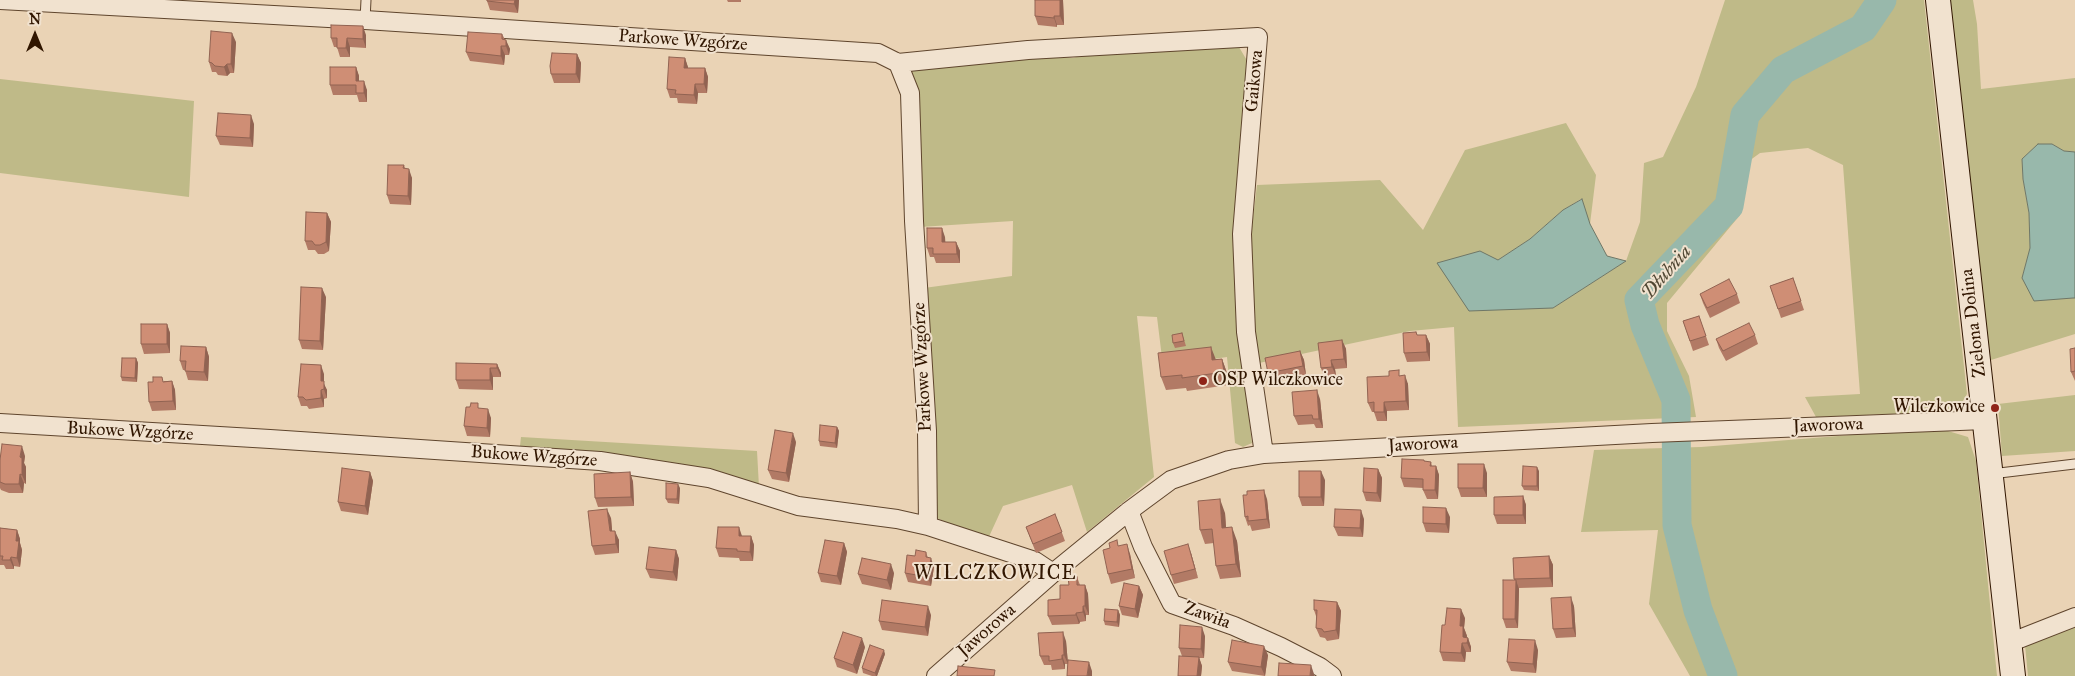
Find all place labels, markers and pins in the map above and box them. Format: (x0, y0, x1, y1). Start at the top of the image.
place label: OSP Wilczkowice (1213, 370, 1343, 392)
marker: OSP Wilczkowice (1197, 375, 1209, 387)
place label: Wilczkowice (1893, 397, 1985, 419)
marker: Wilczkowice (1989, 402, 2001, 414)

